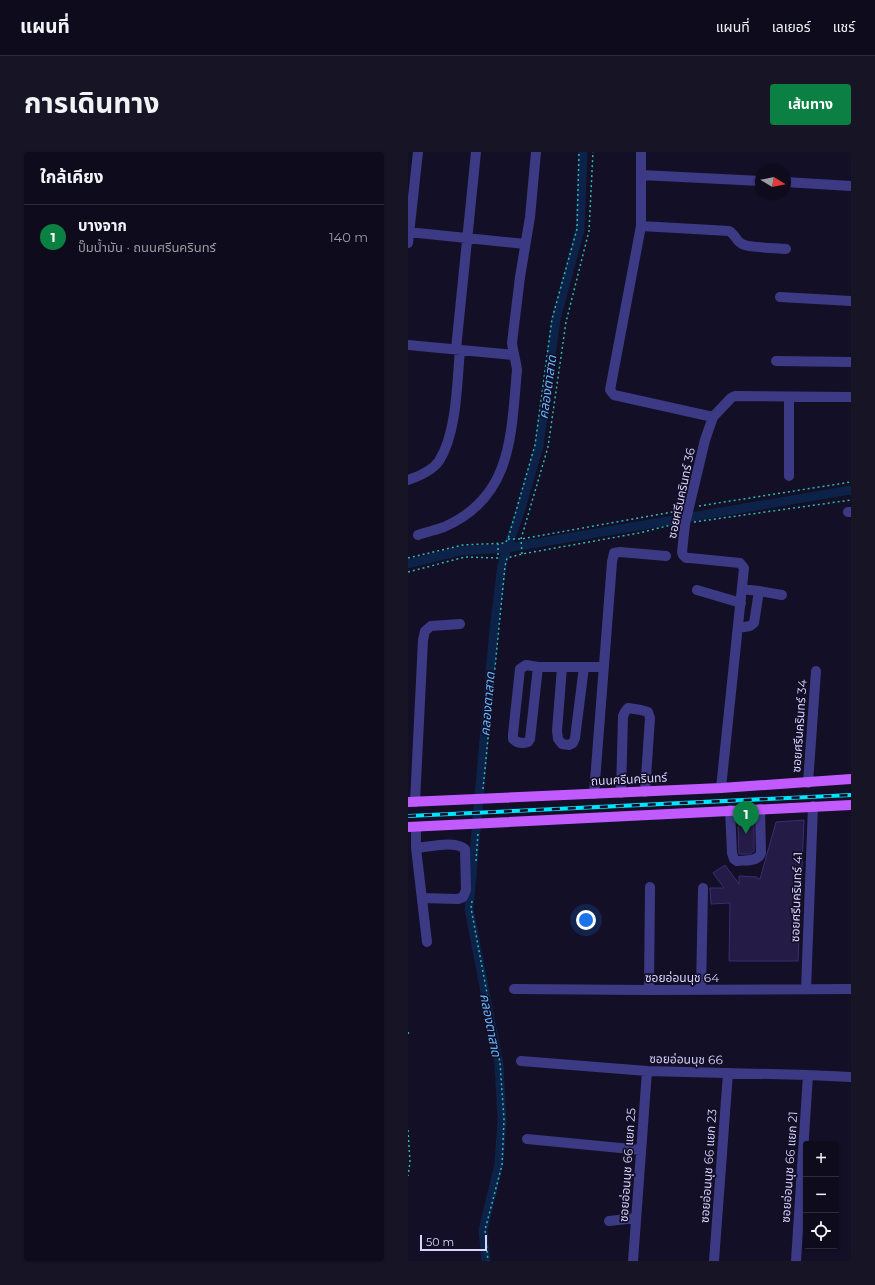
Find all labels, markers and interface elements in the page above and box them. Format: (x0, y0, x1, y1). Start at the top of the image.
text: แผนที่ (20, 15, 70, 38)
text: แผนที่ (716, 18, 750, 36)
text: เลเยอร์ (772, 18, 811, 36)
text: แชร์ (833, 18, 855, 36)
button: เส้นทาง (770, 84, 851, 125)
text: การเดินทาง (24, 86, 159, 120)
north arrow (755, 164, 791, 200)
text: ใกล้เคียง (40, 167, 103, 187)
text: บางจาก (78, 216, 127, 235)
text: 1 (50, 229, 56, 245)
text: 140 m (329, 229, 368, 245)
text: ปั๊มน้ำมัน · ถนนศรีนครินทร์ (78, 239, 216, 255)
water label: คลองตาสาด (535, 353, 560, 420)
street label: ซอยศรีนครินทร์ 36 (664, 446, 698, 540)
water label: คลองตาสาด (476, 670, 498, 737)
street label: ซอยศรีนครินทร์ 34 (788, 679, 810, 773)
street label: ถนนศรีนครินทร์ (590, 769, 668, 788)
pin: 1 (733, 801, 759, 834)
street label: ซอยศรีนครินทร์ 41 (787, 852, 805, 942)
your location (576, 910, 596, 930)
street label: ซอยอ่อนนุช 64 (645, 970, 719, 985)
water label: คลองตาสาด (477, 992, 505, 1059)
street label: ซอยอ่อนนุช 66 (649, 1051, 723, 1067)
street label: ซอยอ่อนนุช 66 แยก 25 (616, 1107, 638, 1222)
street label: ซอยอ่อนนุช 66 แยก 23 (697, 1108, 719, 1223)
street label: ซอยอ่อนนุช 66 แยก 21 (778, 1111, 800, 1223)
map controls (803, 1141, 839, 1249)
button: + (803, 1141, 839, 1177)
button: − (803, 1177, 839, 1213)
button: locate (803, 1213, 839, 1249)
scale bar (420, 1233, 487, 1252)
text: 50 m (426, 1235, 454, 1249)

